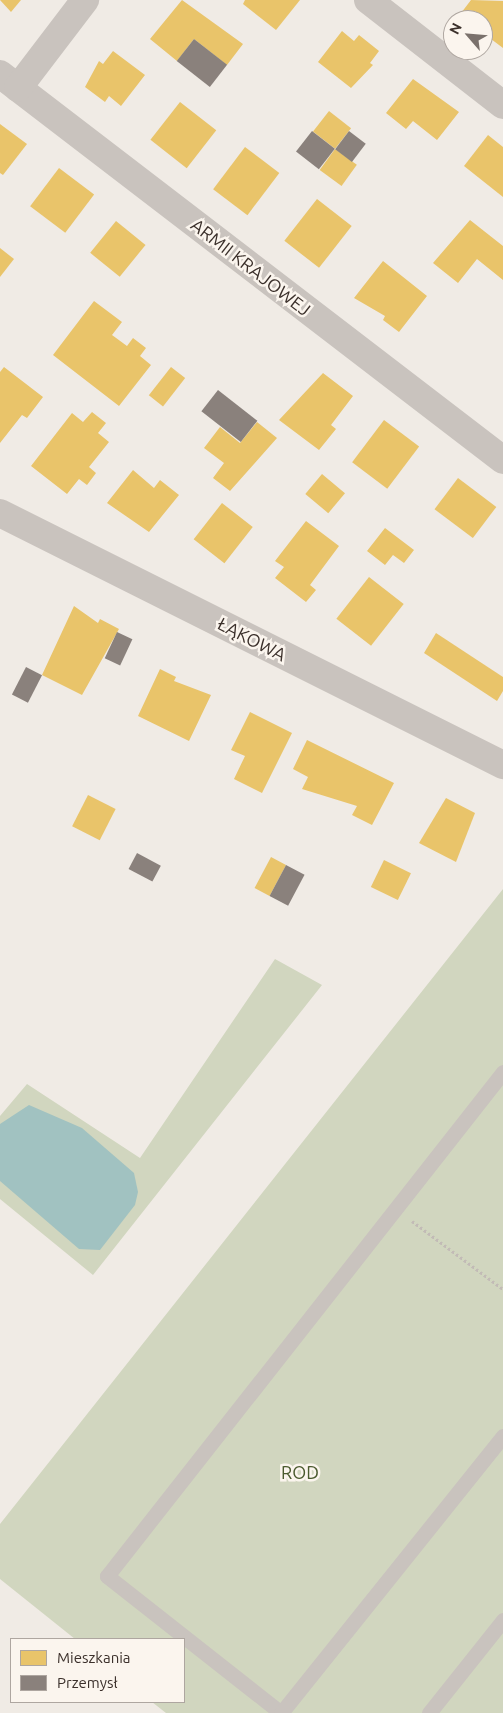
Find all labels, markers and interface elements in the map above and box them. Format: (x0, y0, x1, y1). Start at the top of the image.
north arrow (443, 10, 493, 60)
text: N (446, 20, 465, 37)
street label: ARMII KRAJOWEJ (187, 214, 315, 320)
street label: ŁĄKOWA (214, 613, 290, 665)
park label: ROD (281, 1461, 319, 1483)
legend (10, 1638, 185, 1703)
text: Mieszkania (57, 1649, 131, 1666)
text: Przemysł (57, 1674, 117, 1691)

